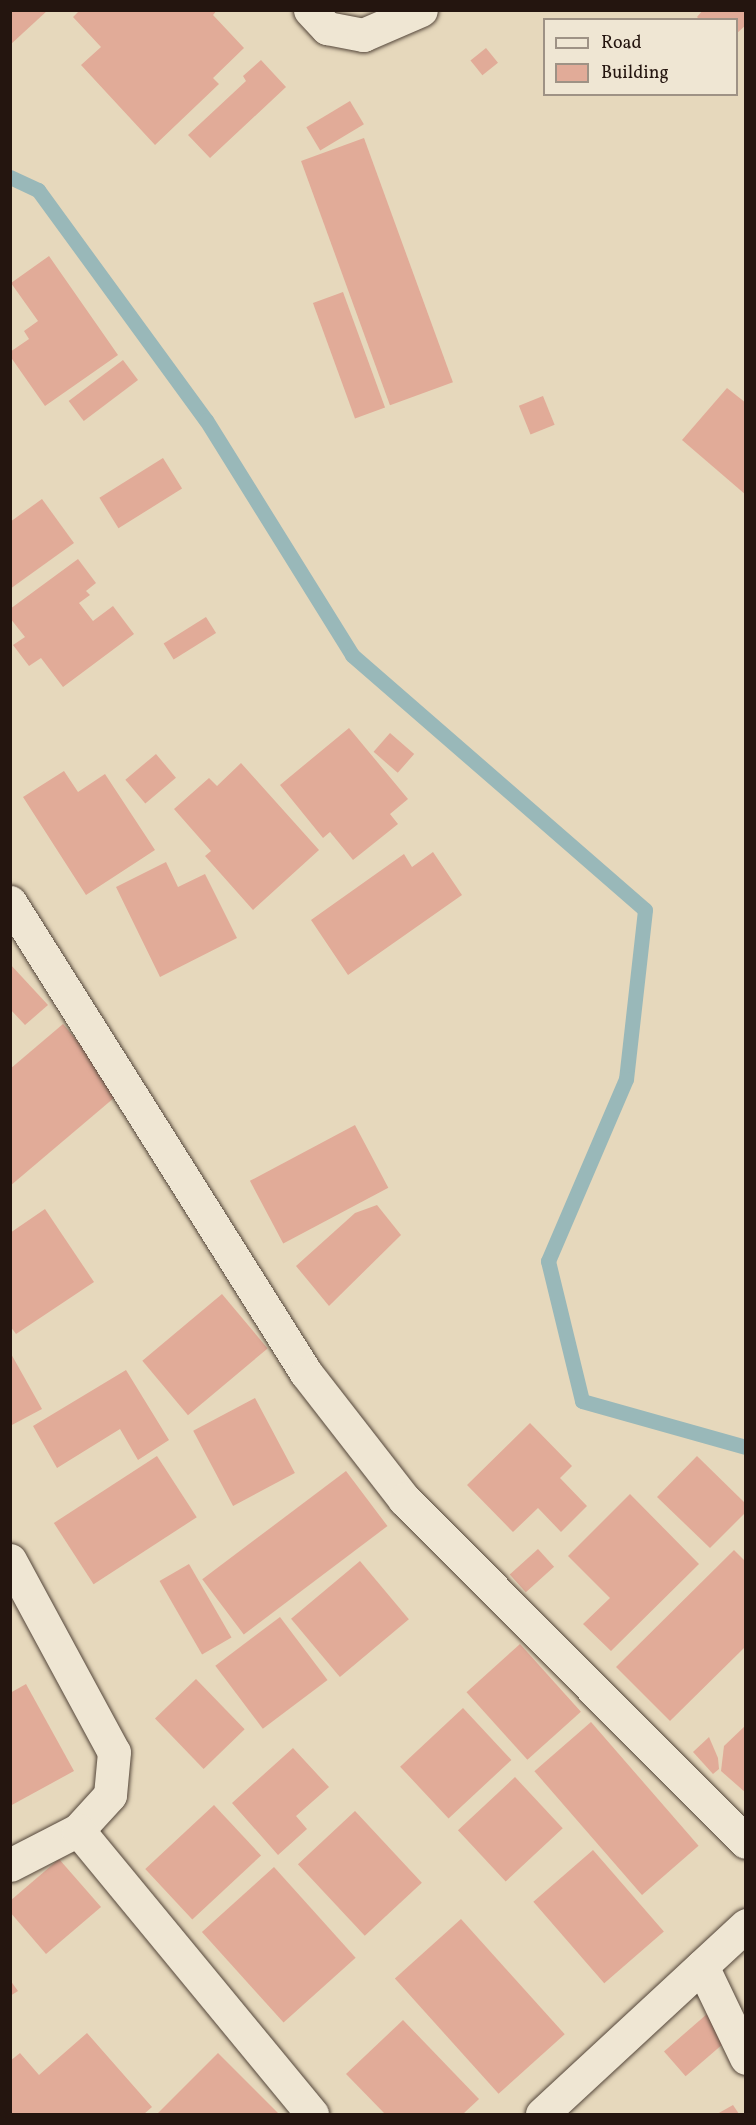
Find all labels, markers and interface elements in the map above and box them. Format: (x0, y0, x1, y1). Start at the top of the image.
legend (543, 18, 738, 96)
text: Road (601, 31, 642, 56)
text: Building (601, 61, 669, 86)

